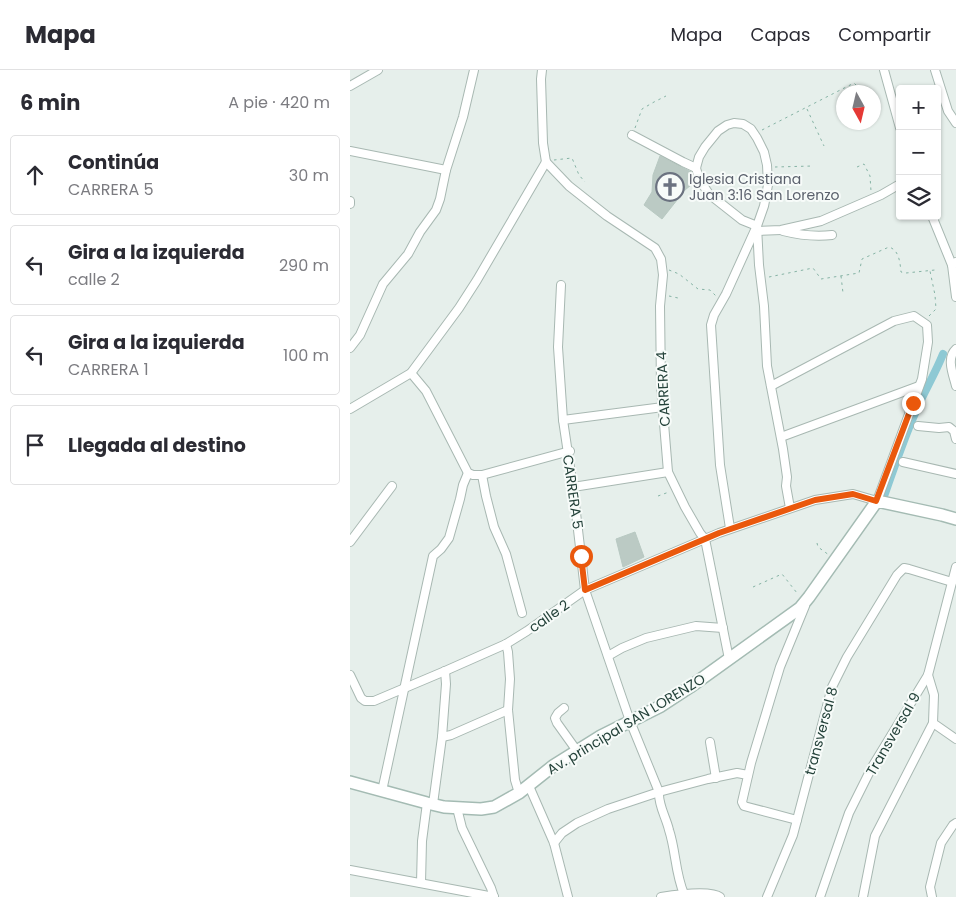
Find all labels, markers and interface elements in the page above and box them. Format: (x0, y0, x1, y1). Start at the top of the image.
text: Mapa (25, 18, 96, 51)
text: Mapa (670, 22, 723, 47)
text: Capas (751, 22, 810, 47)
text: Compartir (838, 22, 931, 47)
north arrow (836, 85, 881, 130)
map controls (896, 85, 941, 220)
button: + (896, 85, 941, 130)
text: 6 min (20, 88, 80, 117)
text: A pie · 420 m (228, 91, 330, 114)
button: − (896, 130, 941, 175)
text: Continúa (68, 149, 159, 176)
icon: ahead (21, 161, 49, 189)
text: 30 m (289, 164, 329, 187)
place label: Iglesia Cristiana Juan 3:16 San Lorenzo (689, 169, 839, 205)
church icon: Iglesia Cristiana Juan 3:16 San Lorenzo (655, 172, 685, 202)
button: layers (896, 175, 941, 220)
text: CARRERA 5 (68, 178, 154, 201)
text: Gira a la izquierda (68, 239, 245, 266)
icon: left (21, 251, 49, 279)
text: 290 m (279, 254, 329, 277)
text: calle 2 (68, 268, 120, 291)
text: Gira a la izquierda (68, 329, 245, 356)
icon: left (21, 341, 49, 369)
text: 100 m (283, 344, 329, 367)
street label: CARRERA 4 (651, 351, 675, 427)
text: CARRERA 1 (68, 358, 149, 381)
route end (902, 392, 925, 415)
icon: arrive (21, 431, 49, 459)
text: Llegada al destino (68, 432, 246, 459)
street label: CARRERA 5 (558, 454, 588, 530)
route start (570, 545, 593, 568)
street label: calle 2 (525, 595, 573, 637)
street label: Av. principal SAN LORENZO (543, 669, 709, 779)
street label: transversal 8 (800, 684, 842, 777)
street label: Transversal 9 (861, 689, 925, 779)

